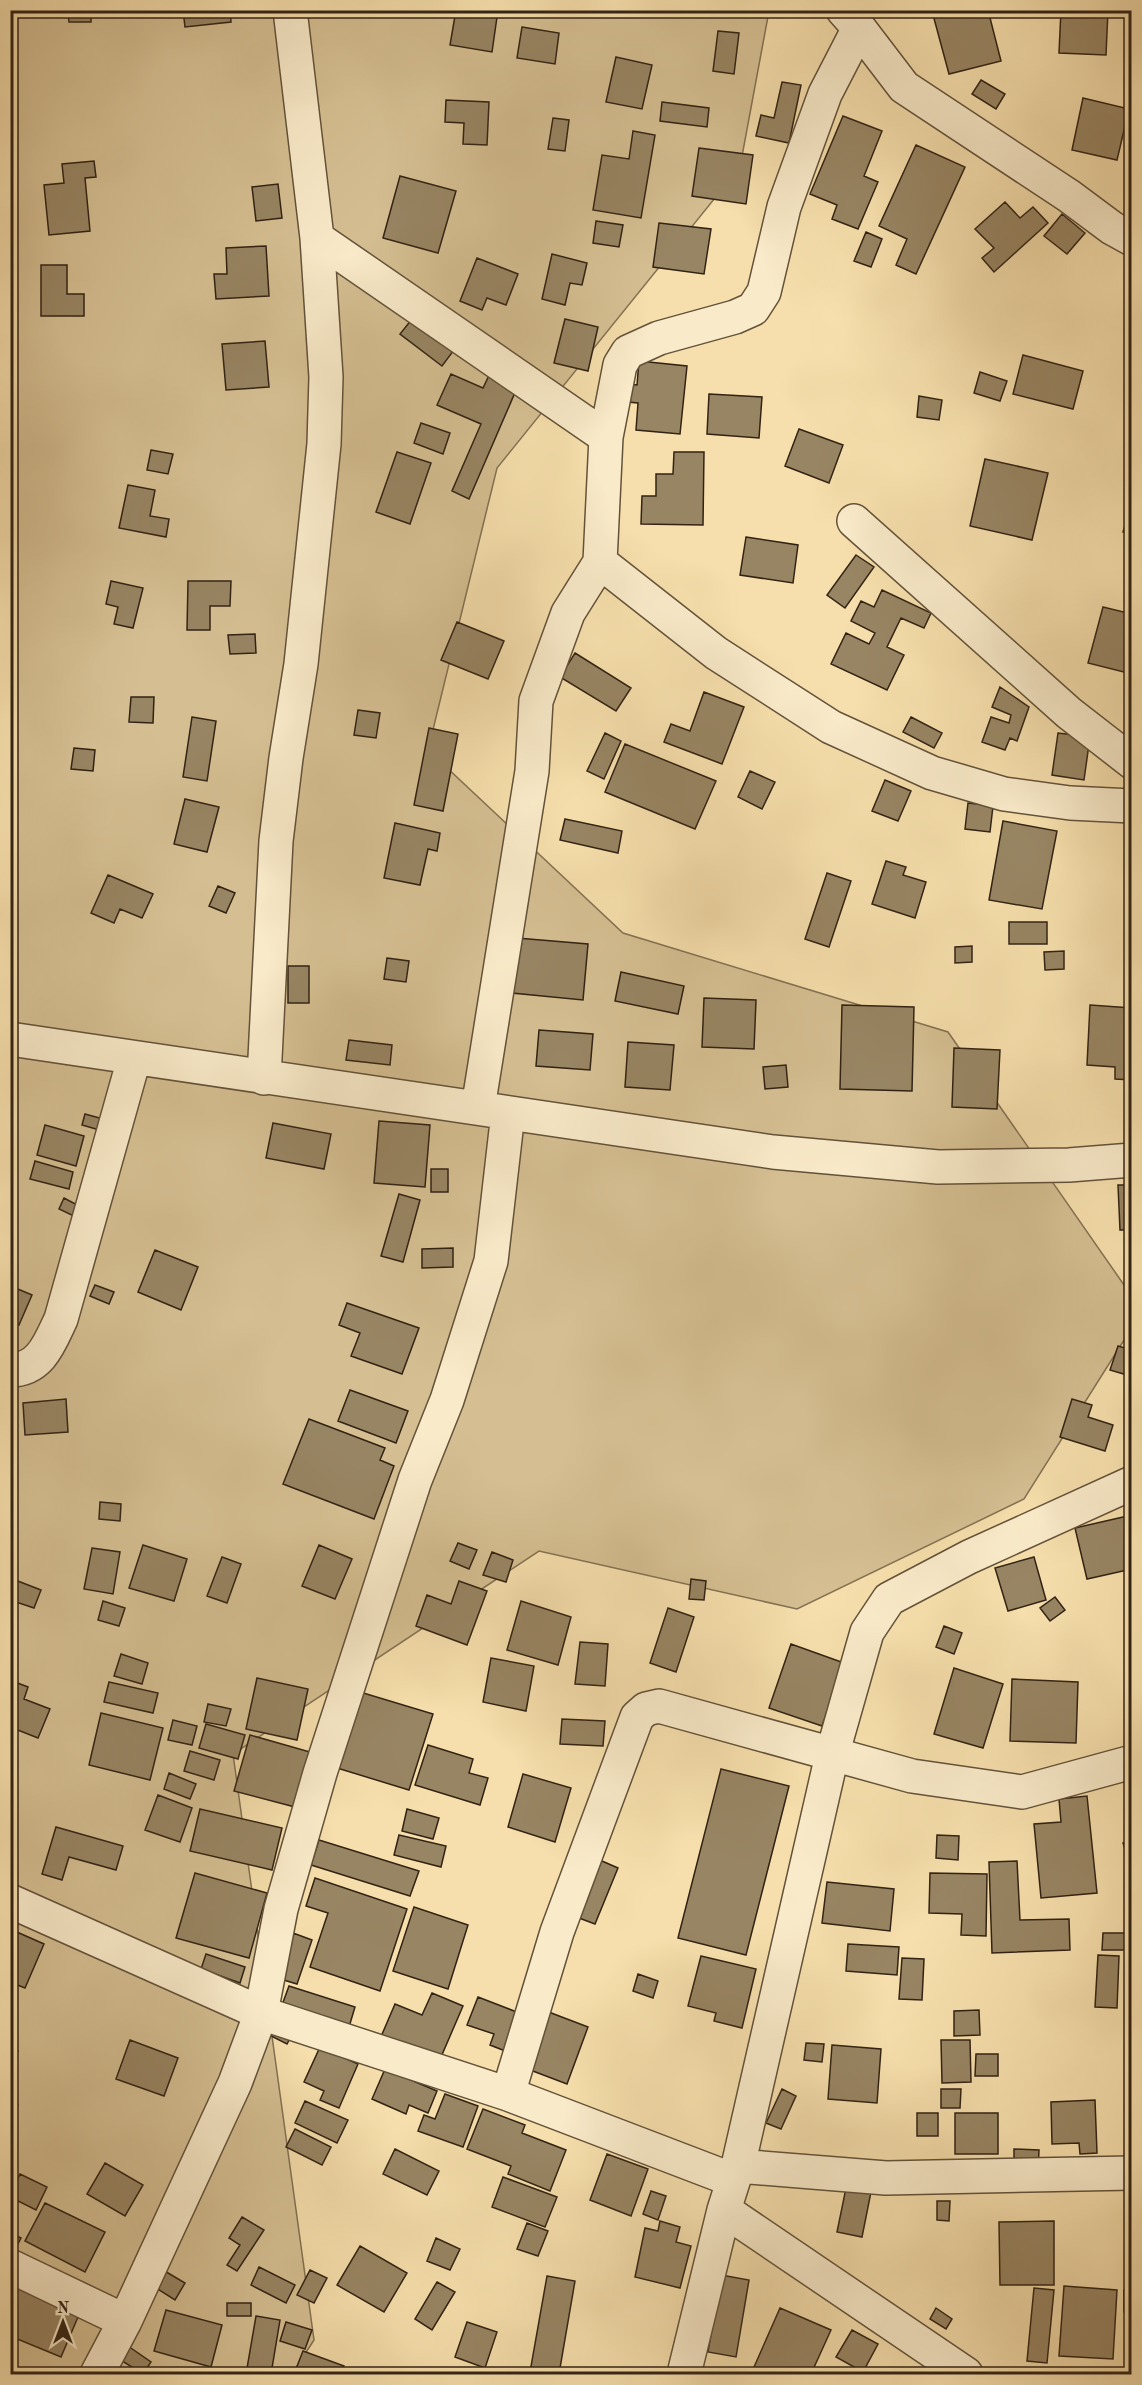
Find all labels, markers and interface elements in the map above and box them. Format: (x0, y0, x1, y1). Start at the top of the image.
north arrow (33, 2292, 93, 2352)
text: N (57, 2301, 70, 2317)

